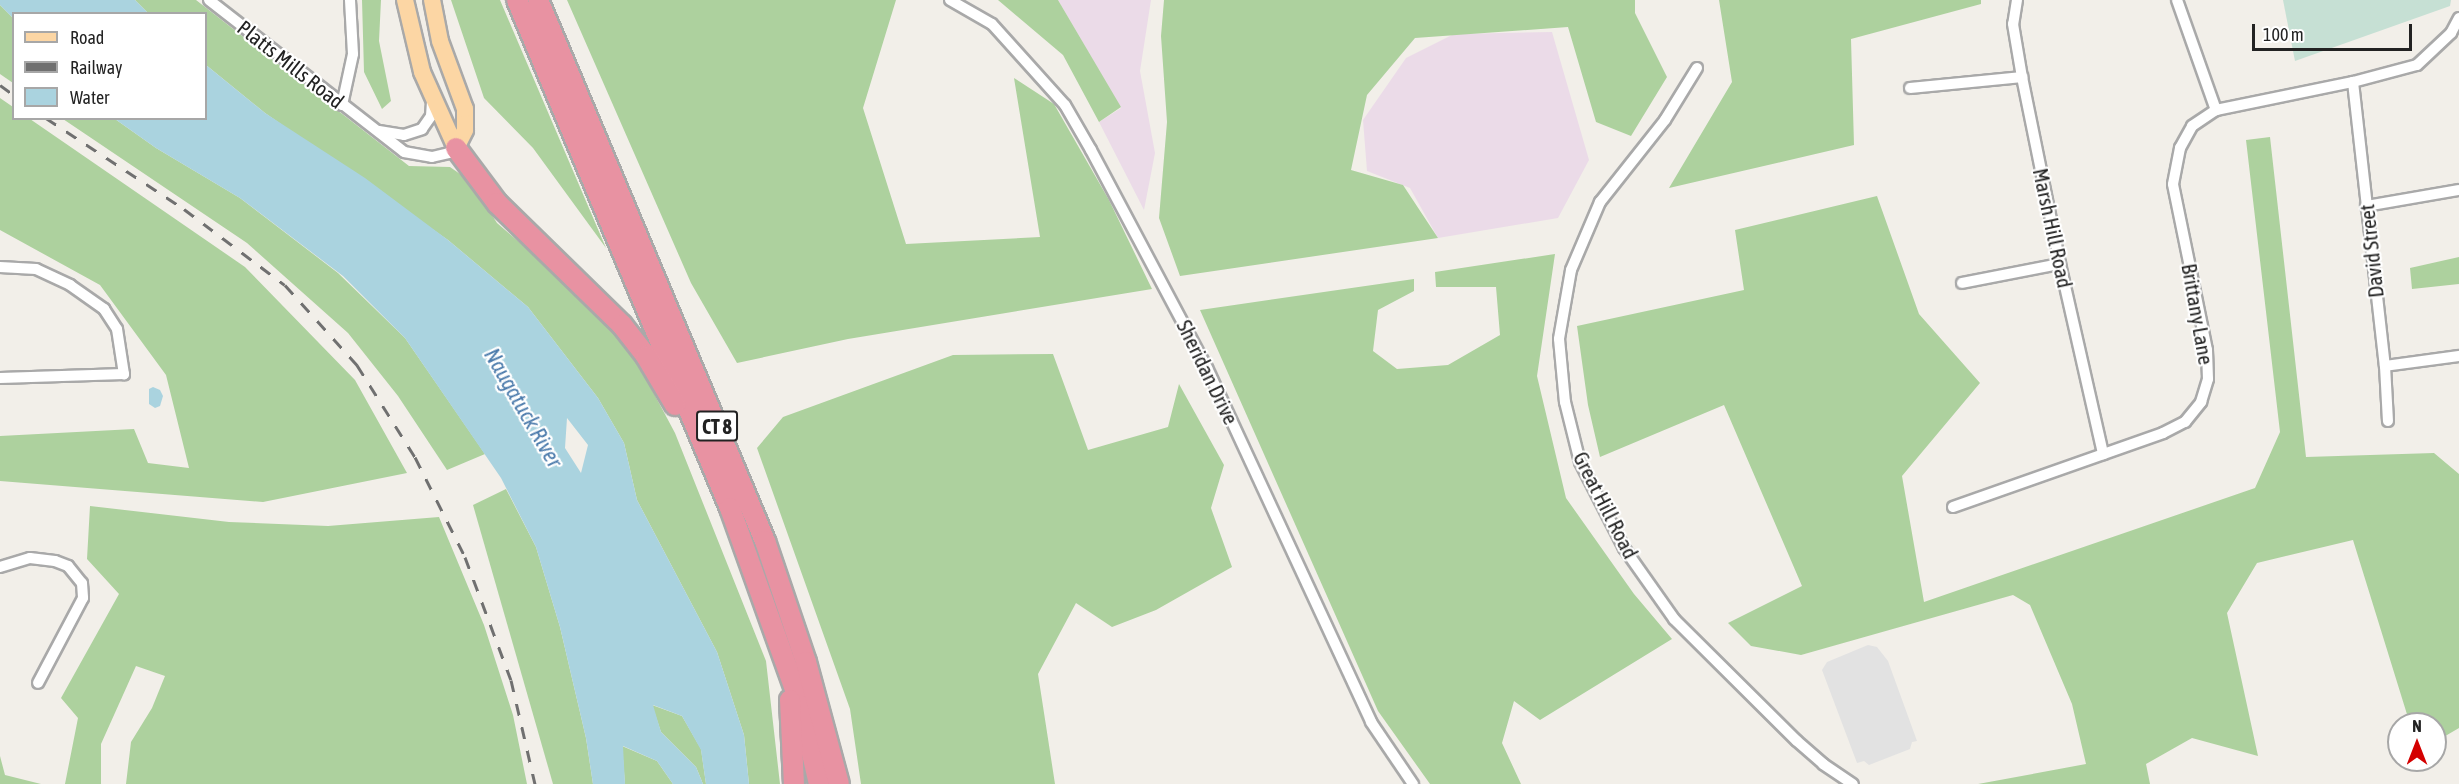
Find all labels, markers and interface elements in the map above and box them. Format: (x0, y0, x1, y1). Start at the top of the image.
legend (12, 12, 207, 120)
scale bar (2255, 12, 2416, 50)
street label: Platts Mills Road (233, 15, 349, 113)
text: 100 m (2263, 24, 2304, 45)
text: Road (70, 27, 104, 48)
text: Railway (70, 57, 122, 78)
text: Water (70, 87, 109, 108)
street label: Marsh Hill Road (2028, 166, 2078, 290)
street label: David Street (2354, 203, 2388, 299)
street label: Brittany Lane (2177, 262, 2219, 366)
street label: Sheridan Drive (1172, 316, 1244, 428)
water label: Naugatuck River (478, 344, 568, 472)
road number: CT 8 (696, 409, 738, 443)
street label: Great Hill Road (1568, 447, 1644, 563)
north arrow (2387, 712, 2447, 772)
text: N (2412, 717, 2422, 735)

